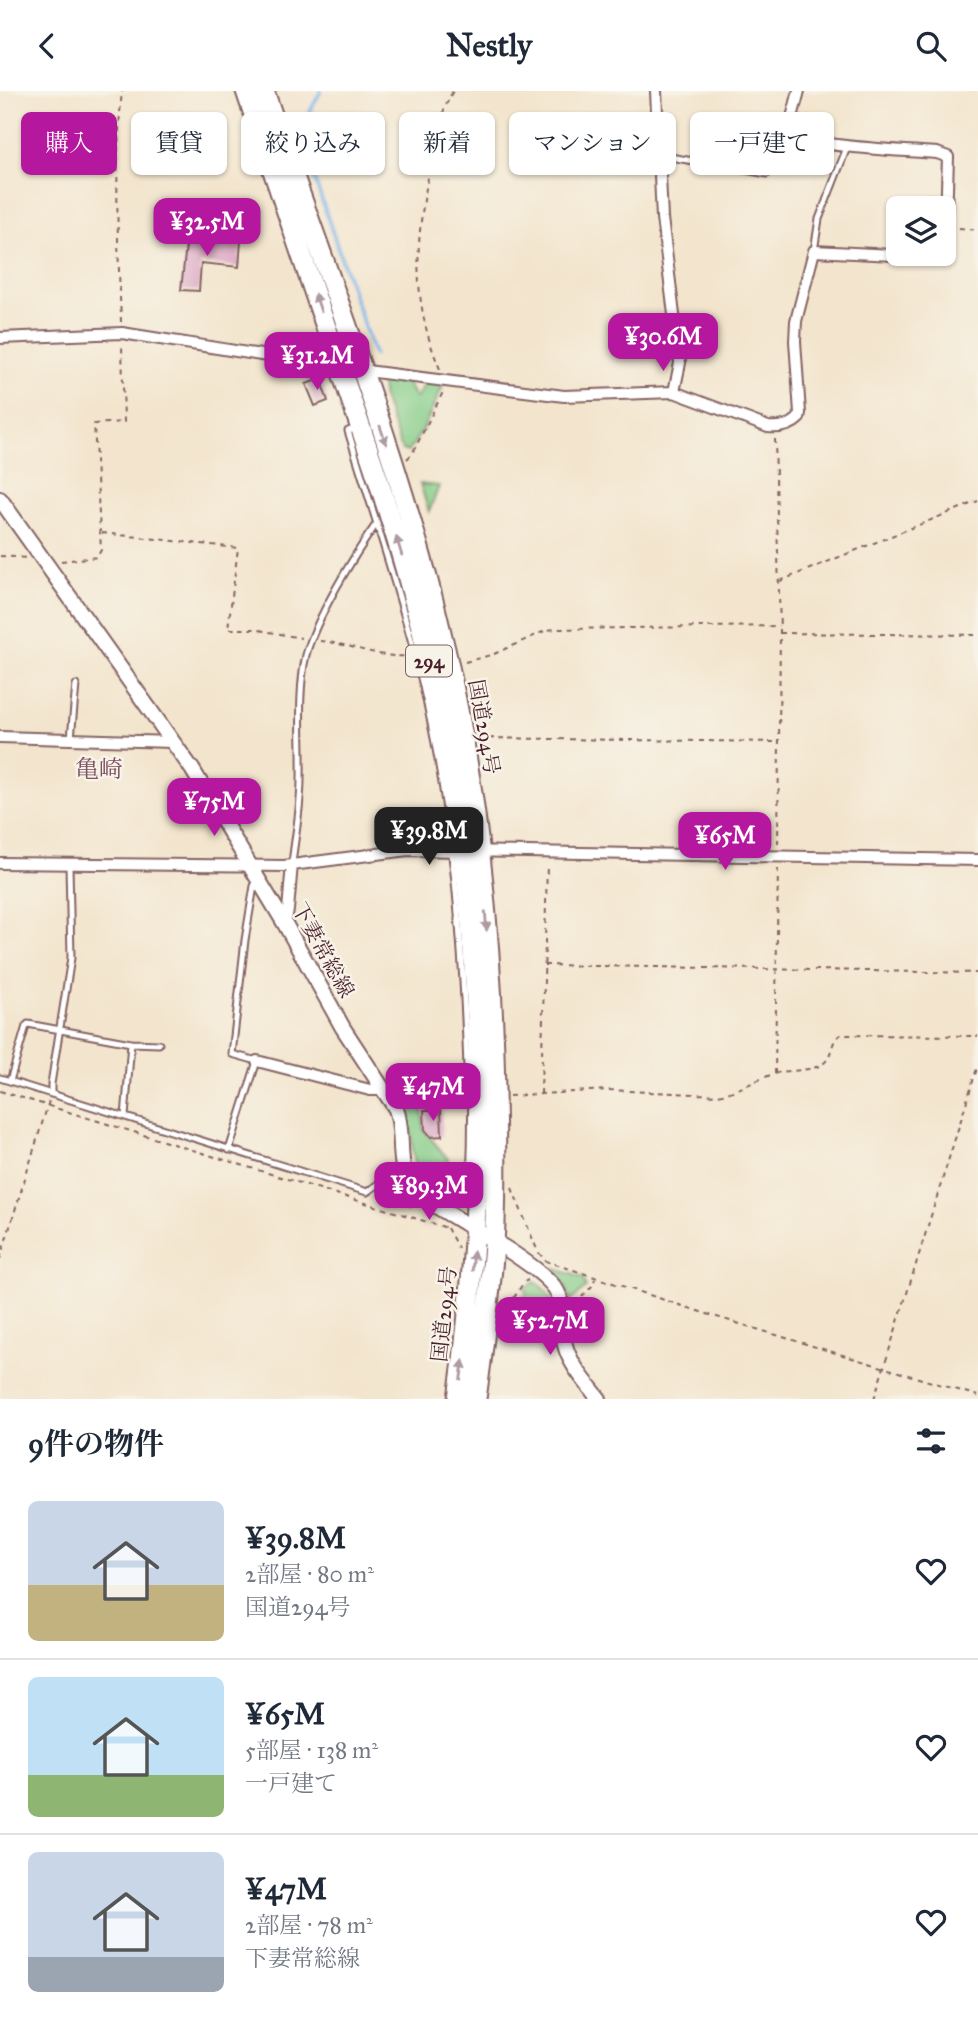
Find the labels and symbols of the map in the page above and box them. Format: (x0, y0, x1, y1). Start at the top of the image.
pin: ¥32.5M (150, 199, 264, 258)
one-way arrow (312, 292, 323, 313)
pin: ¥30.6M (606, 313, 720, 373)
pin: ¥31.2M (260, 333, 374, 392)
one-way arrow (378, 425, 389, 446)
one-way arrow (394, 535, 404, 556)
road number: 294 (406, 645, 452, 677)
street label: 国道294号 (463, 677, 505, 777)
district label: 亀崎 (75, 754, 123, 784)
pin: ¥75M (173, 779, 255, 838)
pin: ¥39.8M (372, 807, 486, 867)
pin: ¥65M (684, 813, 766, 872)
street label: 下妻常総線 (286, 898, 360, 1002)
one-way arrow (481, 910, 492, 932)
pin: ¥47M (392, 1063, 474, 1123)
pin: ¥89.3M (372, 1163, 486, 1222)
one-way arrow (468, 1250, 479, 1272)
street label: 国道294号 (426, 1265, 462, 1363)
pin: ¥52.7M (493, 1297, 607, 1357)
one-way arrow (456, 1359, 467, 1381)

